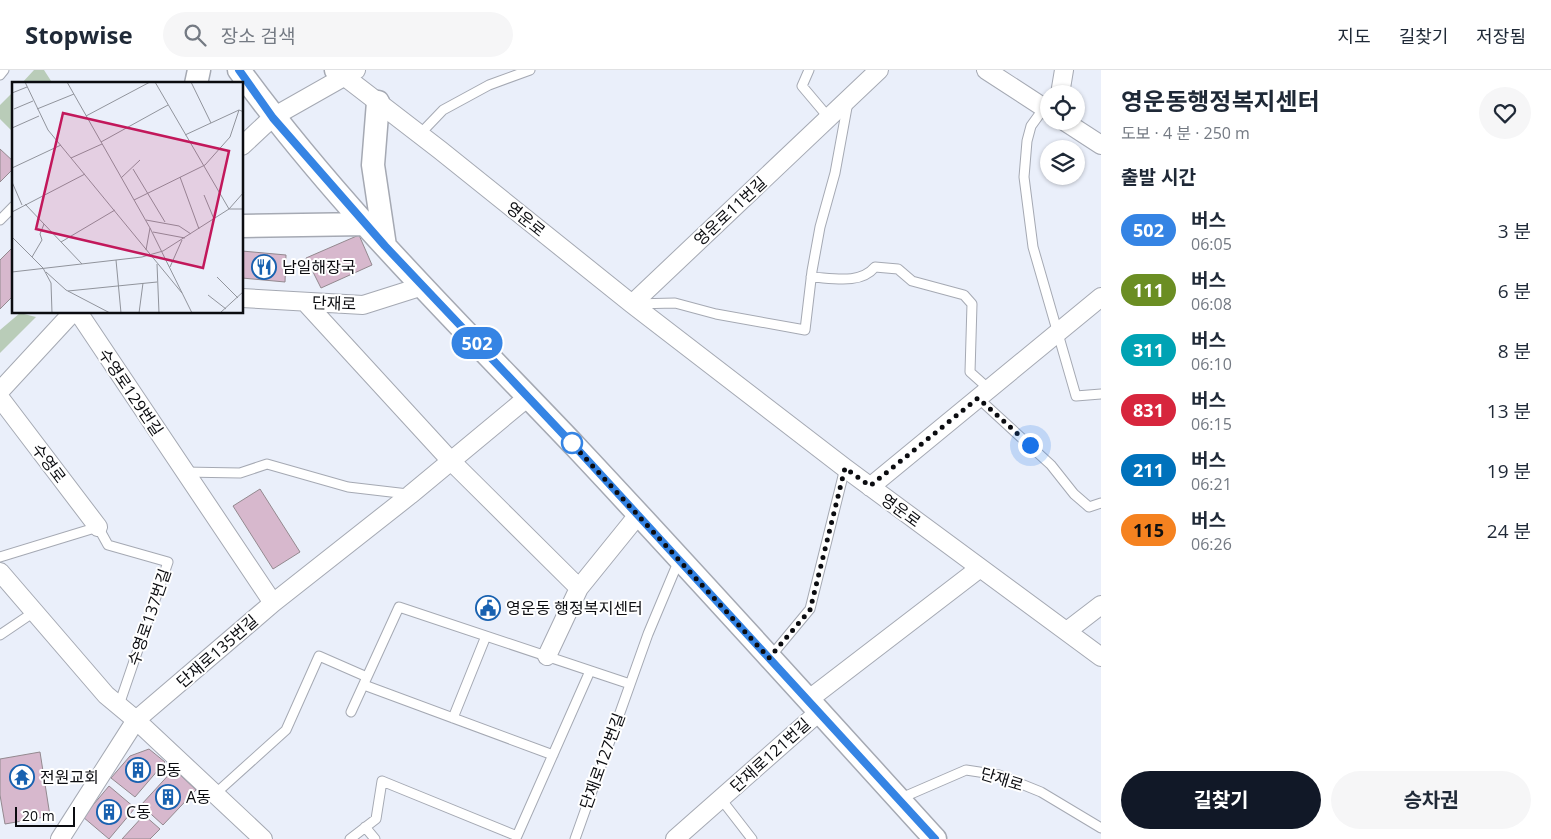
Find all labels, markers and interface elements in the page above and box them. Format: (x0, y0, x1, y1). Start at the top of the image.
search box (163, 12, 513, 57)
text: Stopwise (25, 18, 133, 51)
icon: search (181, 21, 209, 49)
text: 장소 검색 (221, 23, 296, 49)
text: 지도 (1338, 24, 1371, 48)
text: 길찾기 (1399, 24, 1448, 48)
text: 저장됨 (1476, 24, 1526, 48)
inset map (12, 82, 244, 314)
text: 영운동행정복지센터 (1121, 84, 1320, 117)
map controls (1040, 85, 1085, 185)
button: locate (1040, 85, 1085, 130)
button: heart (1479, 87, 1531, 139)
text: 도보 · 4 분 · 250 m (1121, 122, 1250, 144)
button: layers (1040, 140, 1085, 185)
text: 출발 시간 (1121, 164, 1196, 190)
street label: 영운로11번길 (689, 172, 771, 250)
street label: 영운로 (502, 197, 550, 242)
text: 버스 (1191, 207, 1226, 233)
text: 502 (1133, 218, 1164, 242)
text: 3 분 (1498, 218, 1531, 244)
text: 06:05 (1191, 233, 1232, 255)
restaurant icon: 남일해장국 (251, 254, 277, 280)
place label: 남일해장국 (282, 256, 356, 278)
text: 버스 (1191, 267, 1226, 293)
text: 111 (1133, 278, 1164, 302)
text: 6 분 (1498, 278, 1531, 304)
street label: 단재로 (312, 291, 357, 315)
text: 06:08 (1191, 293, 1232, 315)
line badge: 502 (448, 327, 506, 359)
text: 버스 (1191, 327, 1226, 353)
text: 502 (462, 331, 492, 355)
text: 311 (1133, 338, 1164, 362)
text: 8 분 (1498, 338, 1531, 364)
street label: 수영로129번길 (94, 344, 168, 440)
text: 06:10 (1191, 353, 1232, 375)
text: 버스 (1191, 387, 1226, 413)
text: 831 (1133, 398, 1164, 422)
text: 13 분 (1487, 398, 1531, 424)
text: 06:15 (1191, 413, 1232, 435)
unlabelled marker (561, 432, 583, 454)
your location (1018, 433, 1043, 458)
street label: 수영로 (27, 439, 71, 487)
text: 버스 (1191, 447, 1226, 473)
text: 211 (1133, 458, 1164, 482)
text: 19 분 (1487, 458, 1531, 484)
text: 06:21 (1191, 473, 1232, 495)
street label: 영운로 (877, 488, 926, 532)
text: 버스 (1191, 507, 1226, 533)
text: 115 (1133, 518, 1164, 542)
text: 24 분 (1487, 518, 1531, 544)
text: 06:26 (1191, 533, 1232, 555)
street label: 수영로137번길 (122, 566, 176, 668)
public building icon: 영운동 행정복지센터 (475, 595, 501, 621)
place label: 영운동 행정복지센터 (506, 597, 643, 619)
street label: 단재로135번길 (172, 610, 262, 692)
street label: 단재로127번길 (574, 710, 630, 812)
street label: 단재로121번길 (725, 713, 815, 797)
building icon: B동 (125, 757, 151, 783)
place label: B동 (156, 759, 181, 781)
street label: 단재로 (978, 762, 1027, 796)
temple icon: 전원교회 (9, 764, 35, 790)
place label: 전원교회 (40, 766, 99, 788)
button: 길찾기 (1121, 771, 1321, 829)
button: 승차권 (1331, 771, 1531, 829)
building icon: A동 (155, 784, 181, 810)
place label: A동 (186, 786, 211, 808)
building icon: C동 (96, 799, 122, 825)
place label: C동 (126, 801, 151, 823)
scale bar (15, 804, 75, 827)
text: 20 m (22, 806, 55, 825)

